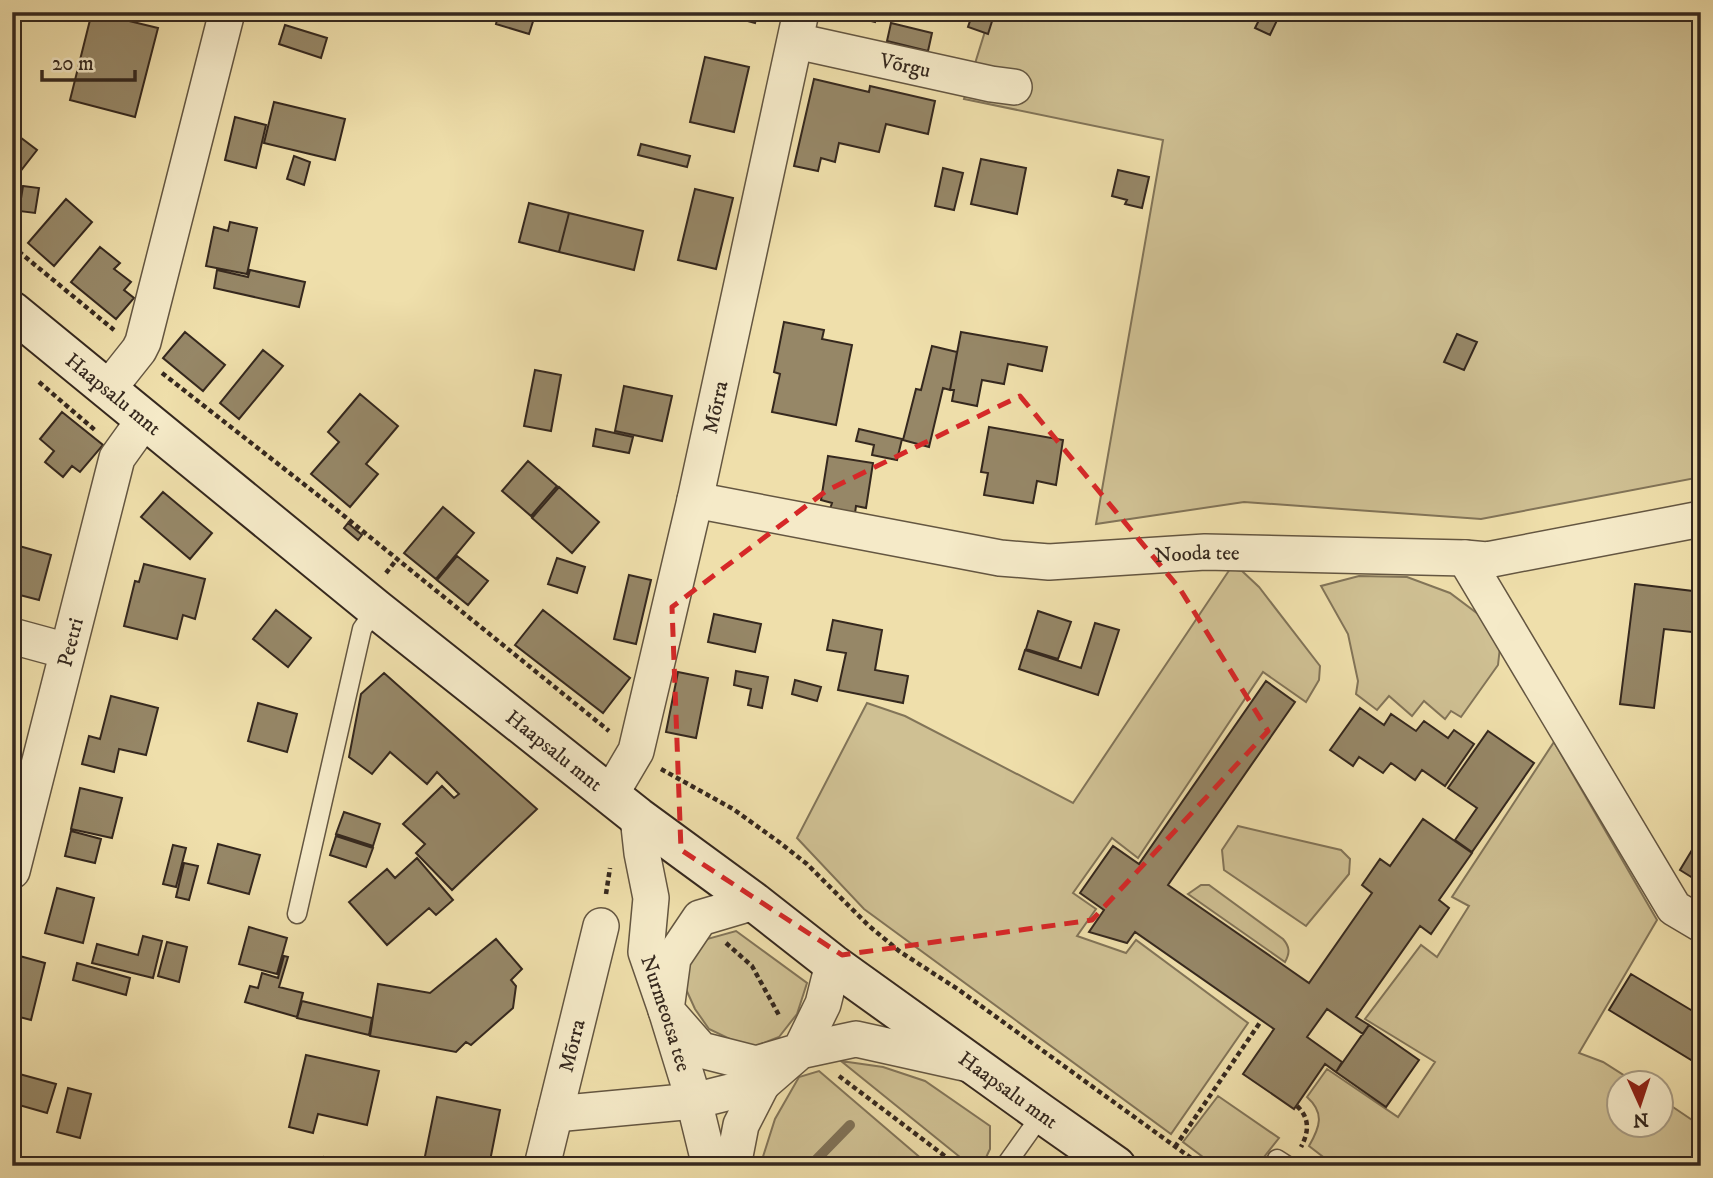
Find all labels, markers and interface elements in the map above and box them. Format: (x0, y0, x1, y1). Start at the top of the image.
scale bar (42, 38, 135, 82)
street label: Võrgu (876, 48, 933, 84)
text: 20 m (52, 51, 94, 77)
street label: Haapsalu mnt (60, 348, 166, 442)
street label: Mõrra (698, 378, 735, 436)
street label: Nooda tee (1154, 540, 1240, 569)
street label: Peetri (52, 615, 90, 670)
street label: Haapsalu mnt (500, 705, 607, 798)
street label: Nurmeotsa tee (634, 952, 696, 1075)
street label: Mõrra (554, 1017, 592, 1075)
street label: Haapsalu mnt (953, 1046, 1063, 1135)
north arrow (1604, 1070, 1674, 1140)
text: N (1632, 1108, 1649, 1131)

